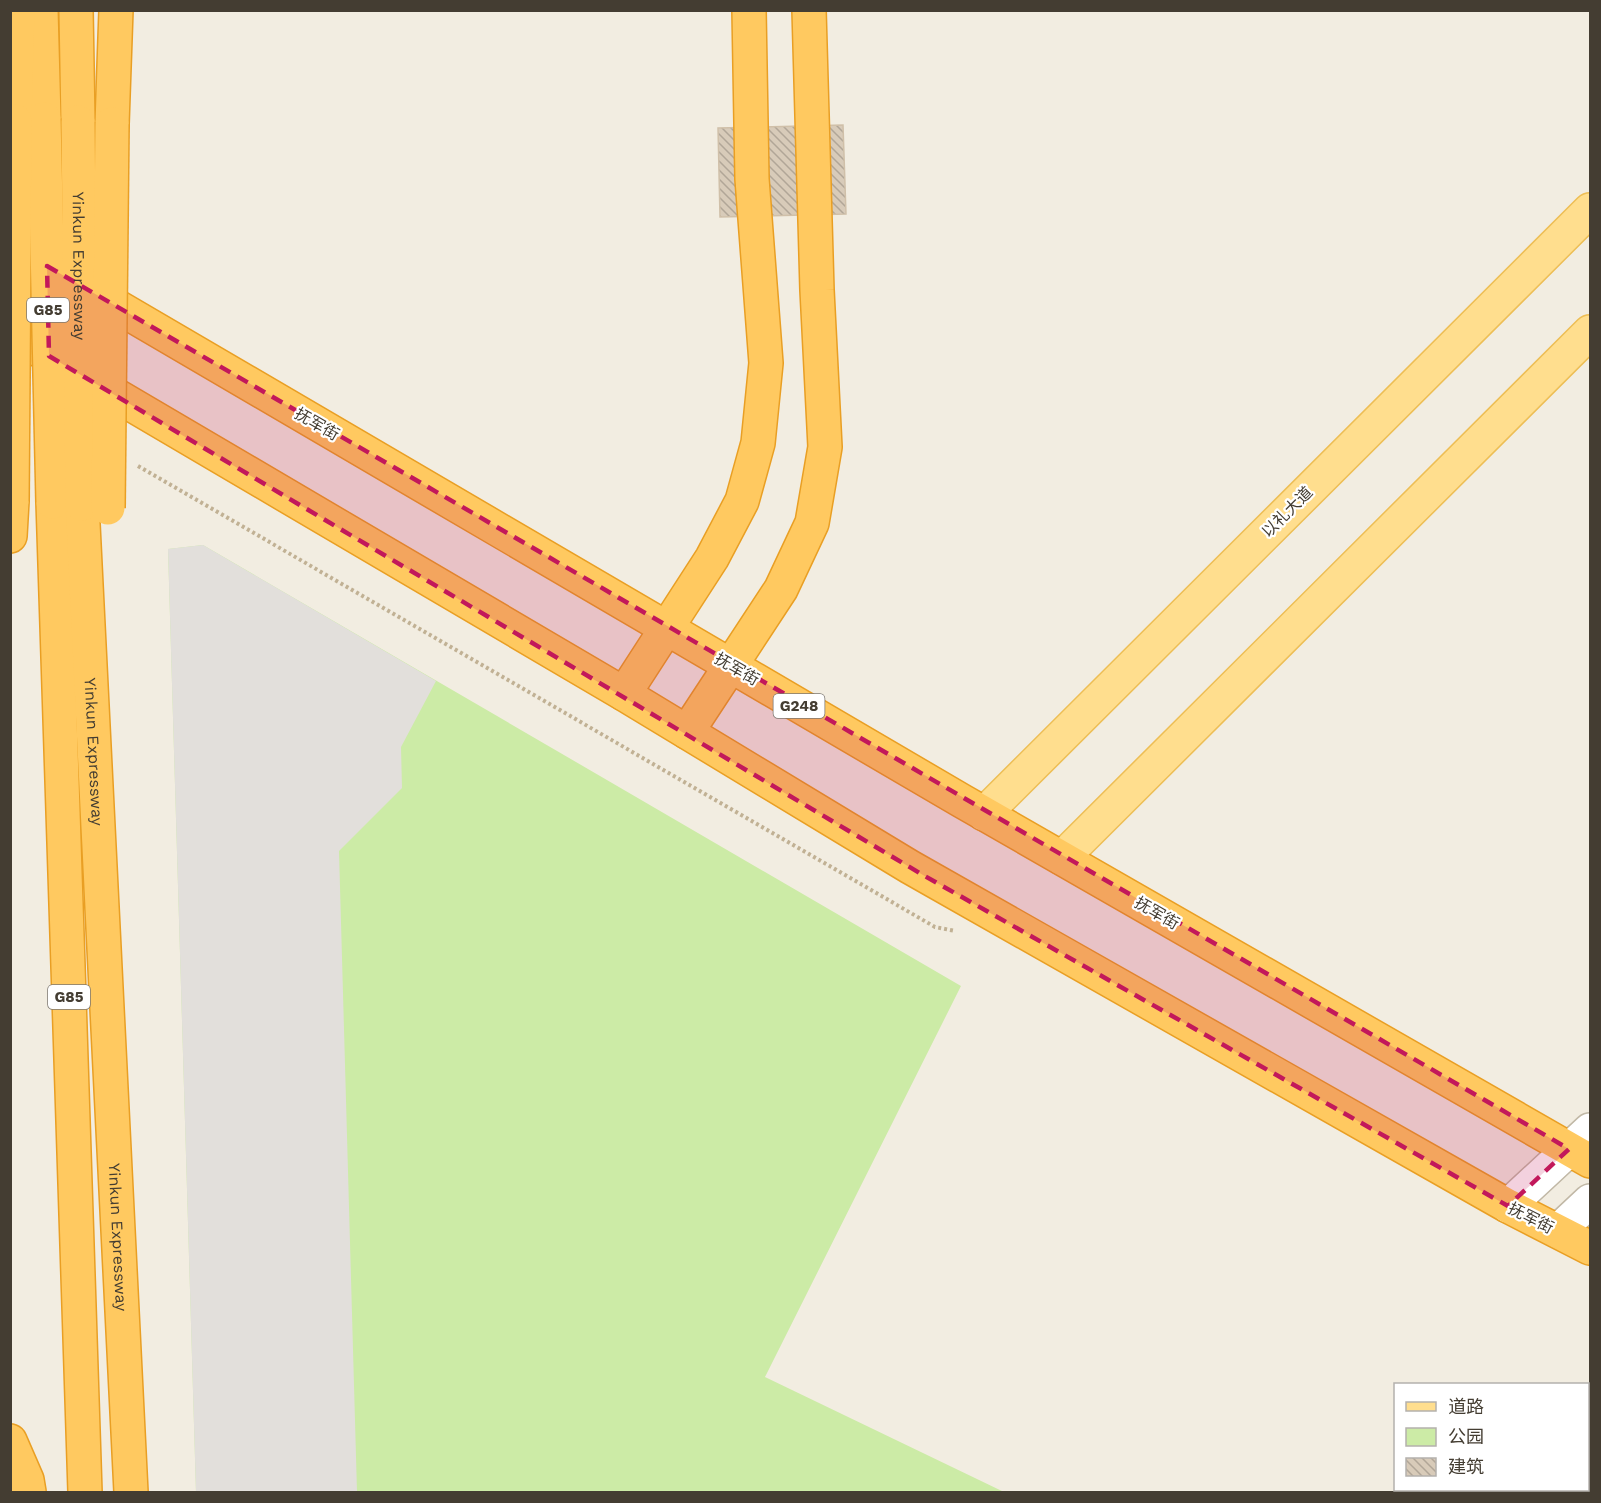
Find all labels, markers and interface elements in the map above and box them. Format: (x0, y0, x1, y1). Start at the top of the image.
street label: Yinkun Expressway (69, 192, 90, 341)
road number: G85 (27, 298, 69, 322)
street label: 抚军街 (291, 404, 343, 444)
street label: 以礼大道 (1258, 483, 1316, 541)
street label: 抚军街 (711, 649, 763, 689)
street label: Yinkun Expressway (81, 677, 107, 827)
road number: G248 (774, 694, 824, 718)
street label: 抚军街 (1131, 893, 1183, 933)
road number: G85 (48, 985, 90, 1009)
street label: Yinkun Expressway (105, 1163, 132, 1312)
street label: 抚军街 (1505, 1199, 1557, 1237)
legend (1394, 1383, 1589, 1491)
text: 道路 (1448, 1396, 1484, 1417)
text: 公园 (1448, 1426, 1484, 1447)
text: 建筑 (1448, 1456, 1484, 1477)

